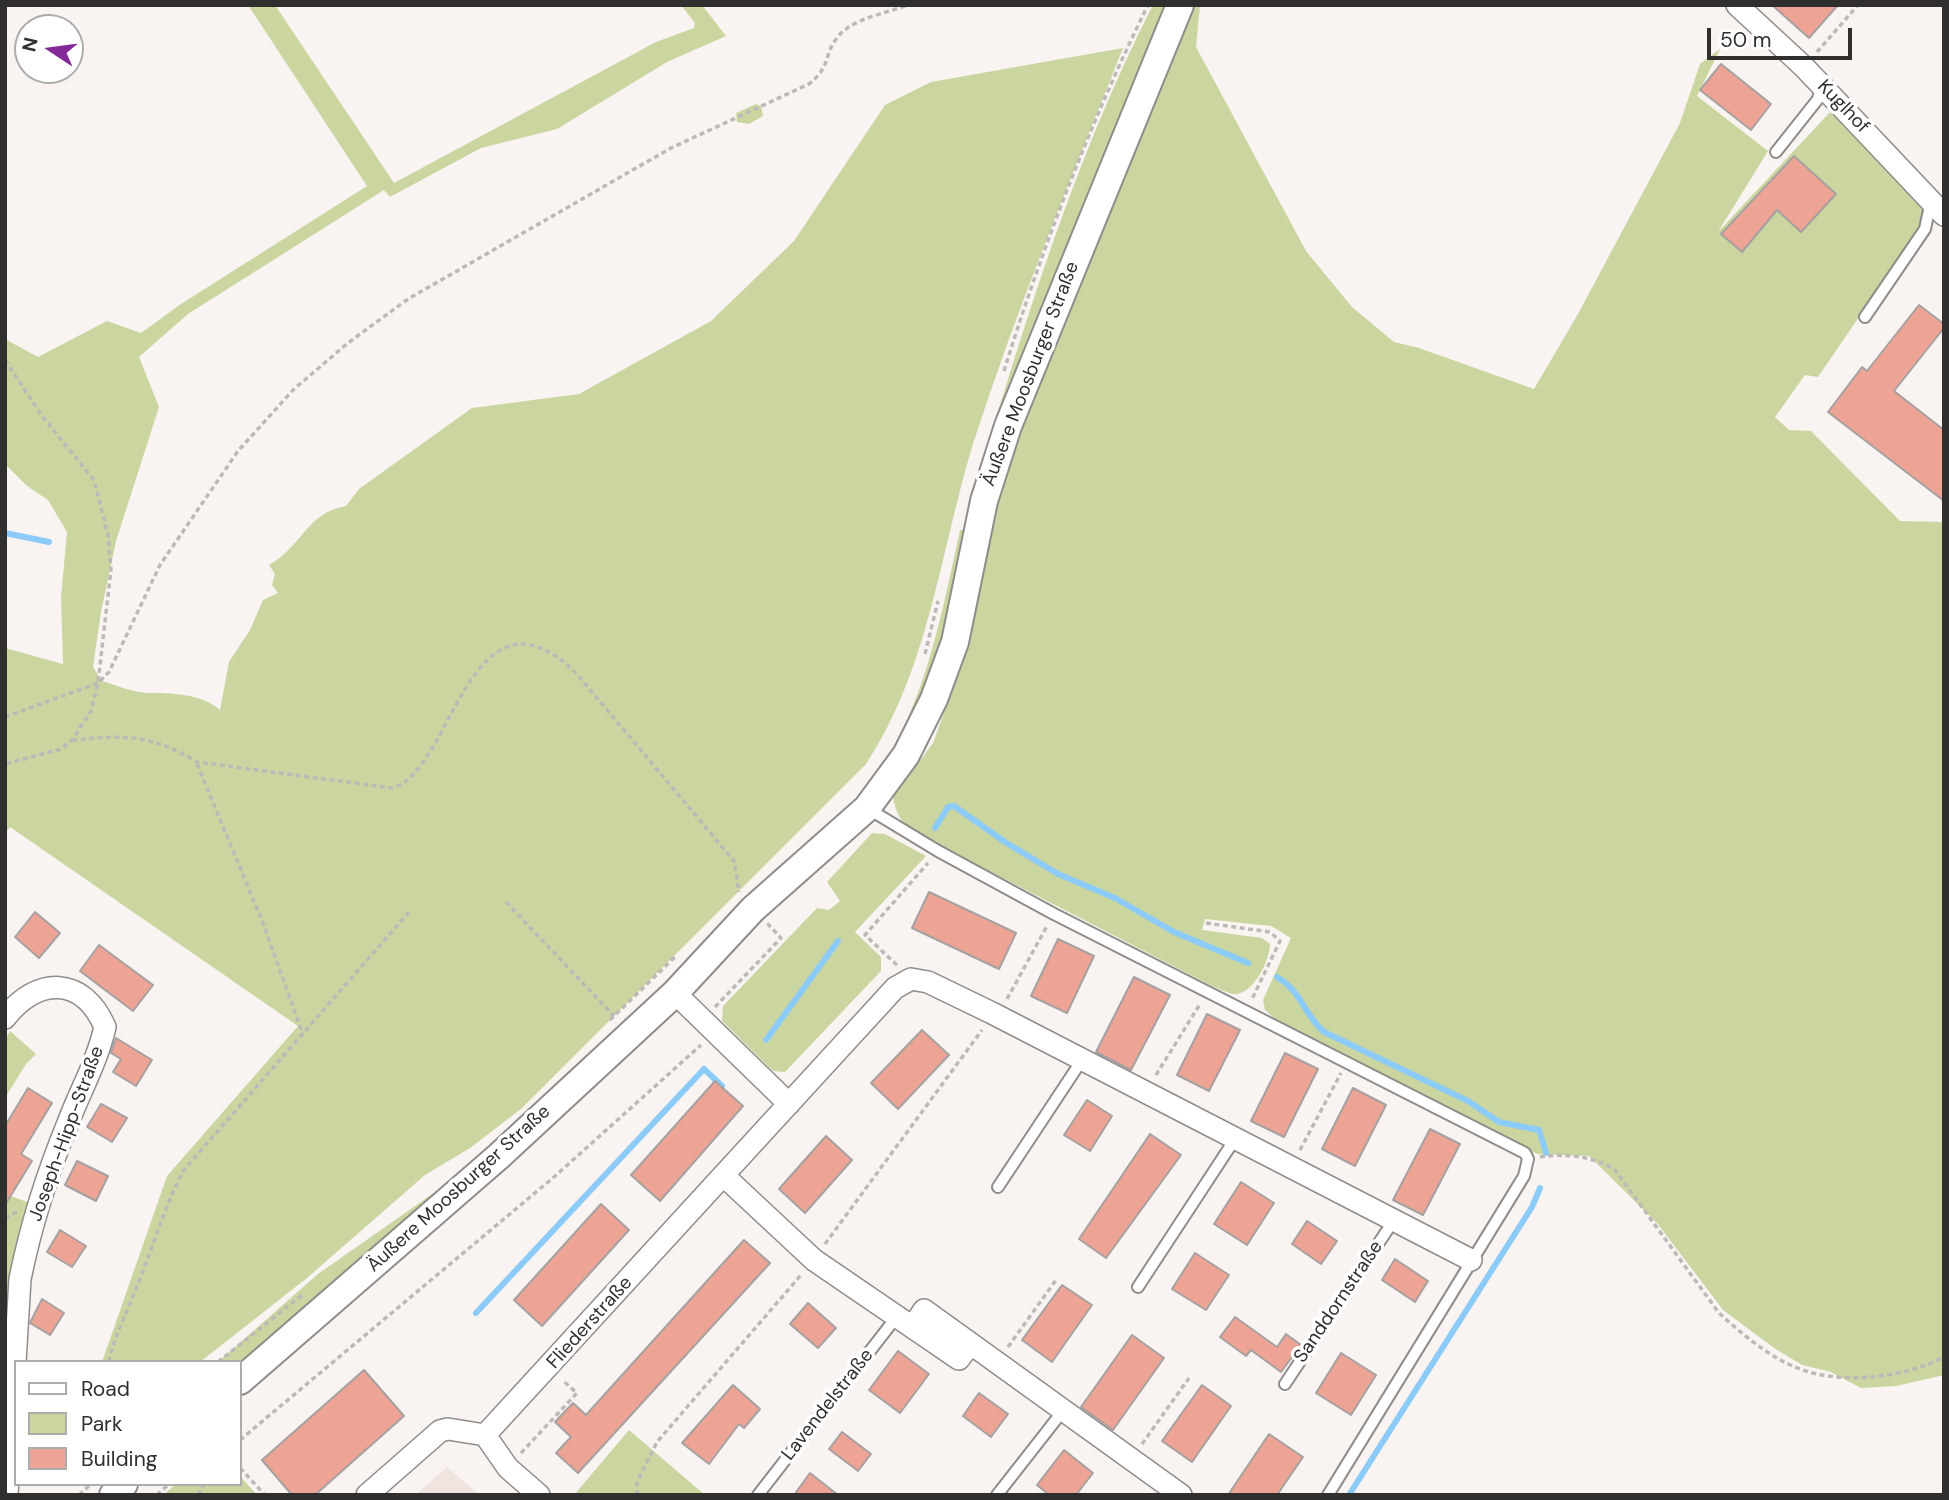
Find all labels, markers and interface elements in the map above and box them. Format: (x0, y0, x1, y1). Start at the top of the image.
north arrow (14, 14, 84, 84)
scale bar (1711, 14, 1856, 58)
text: 50 m (1720, 26, 1771, 54)
text: N (16, 35, 44, 54)
street label: Kuglhof (1812, 76, 1874, 138)
street label: Äußere Moosburger Straße (978, 259, 1084, 489)
street label: Joseph-Hipp-Straße (25, 1043, 109, 1225)
street label: Äußere Moosburger Straße (363, 1101, 555, 1277)
street label: Sanddornstraße (1290, 1237, 1388, 1367)
street label: Fliederstraße (543, 1272, 637, 1374)
street label: Lavendelstraße (777, 1345, 879, 1465)
legend (14, 1360, 242, 1486)
text: Road (81, 1375, 130, 1403)
text: Park (81, 1410, 122, 1438)
text: Building (81, 1445, 157, 1473)

